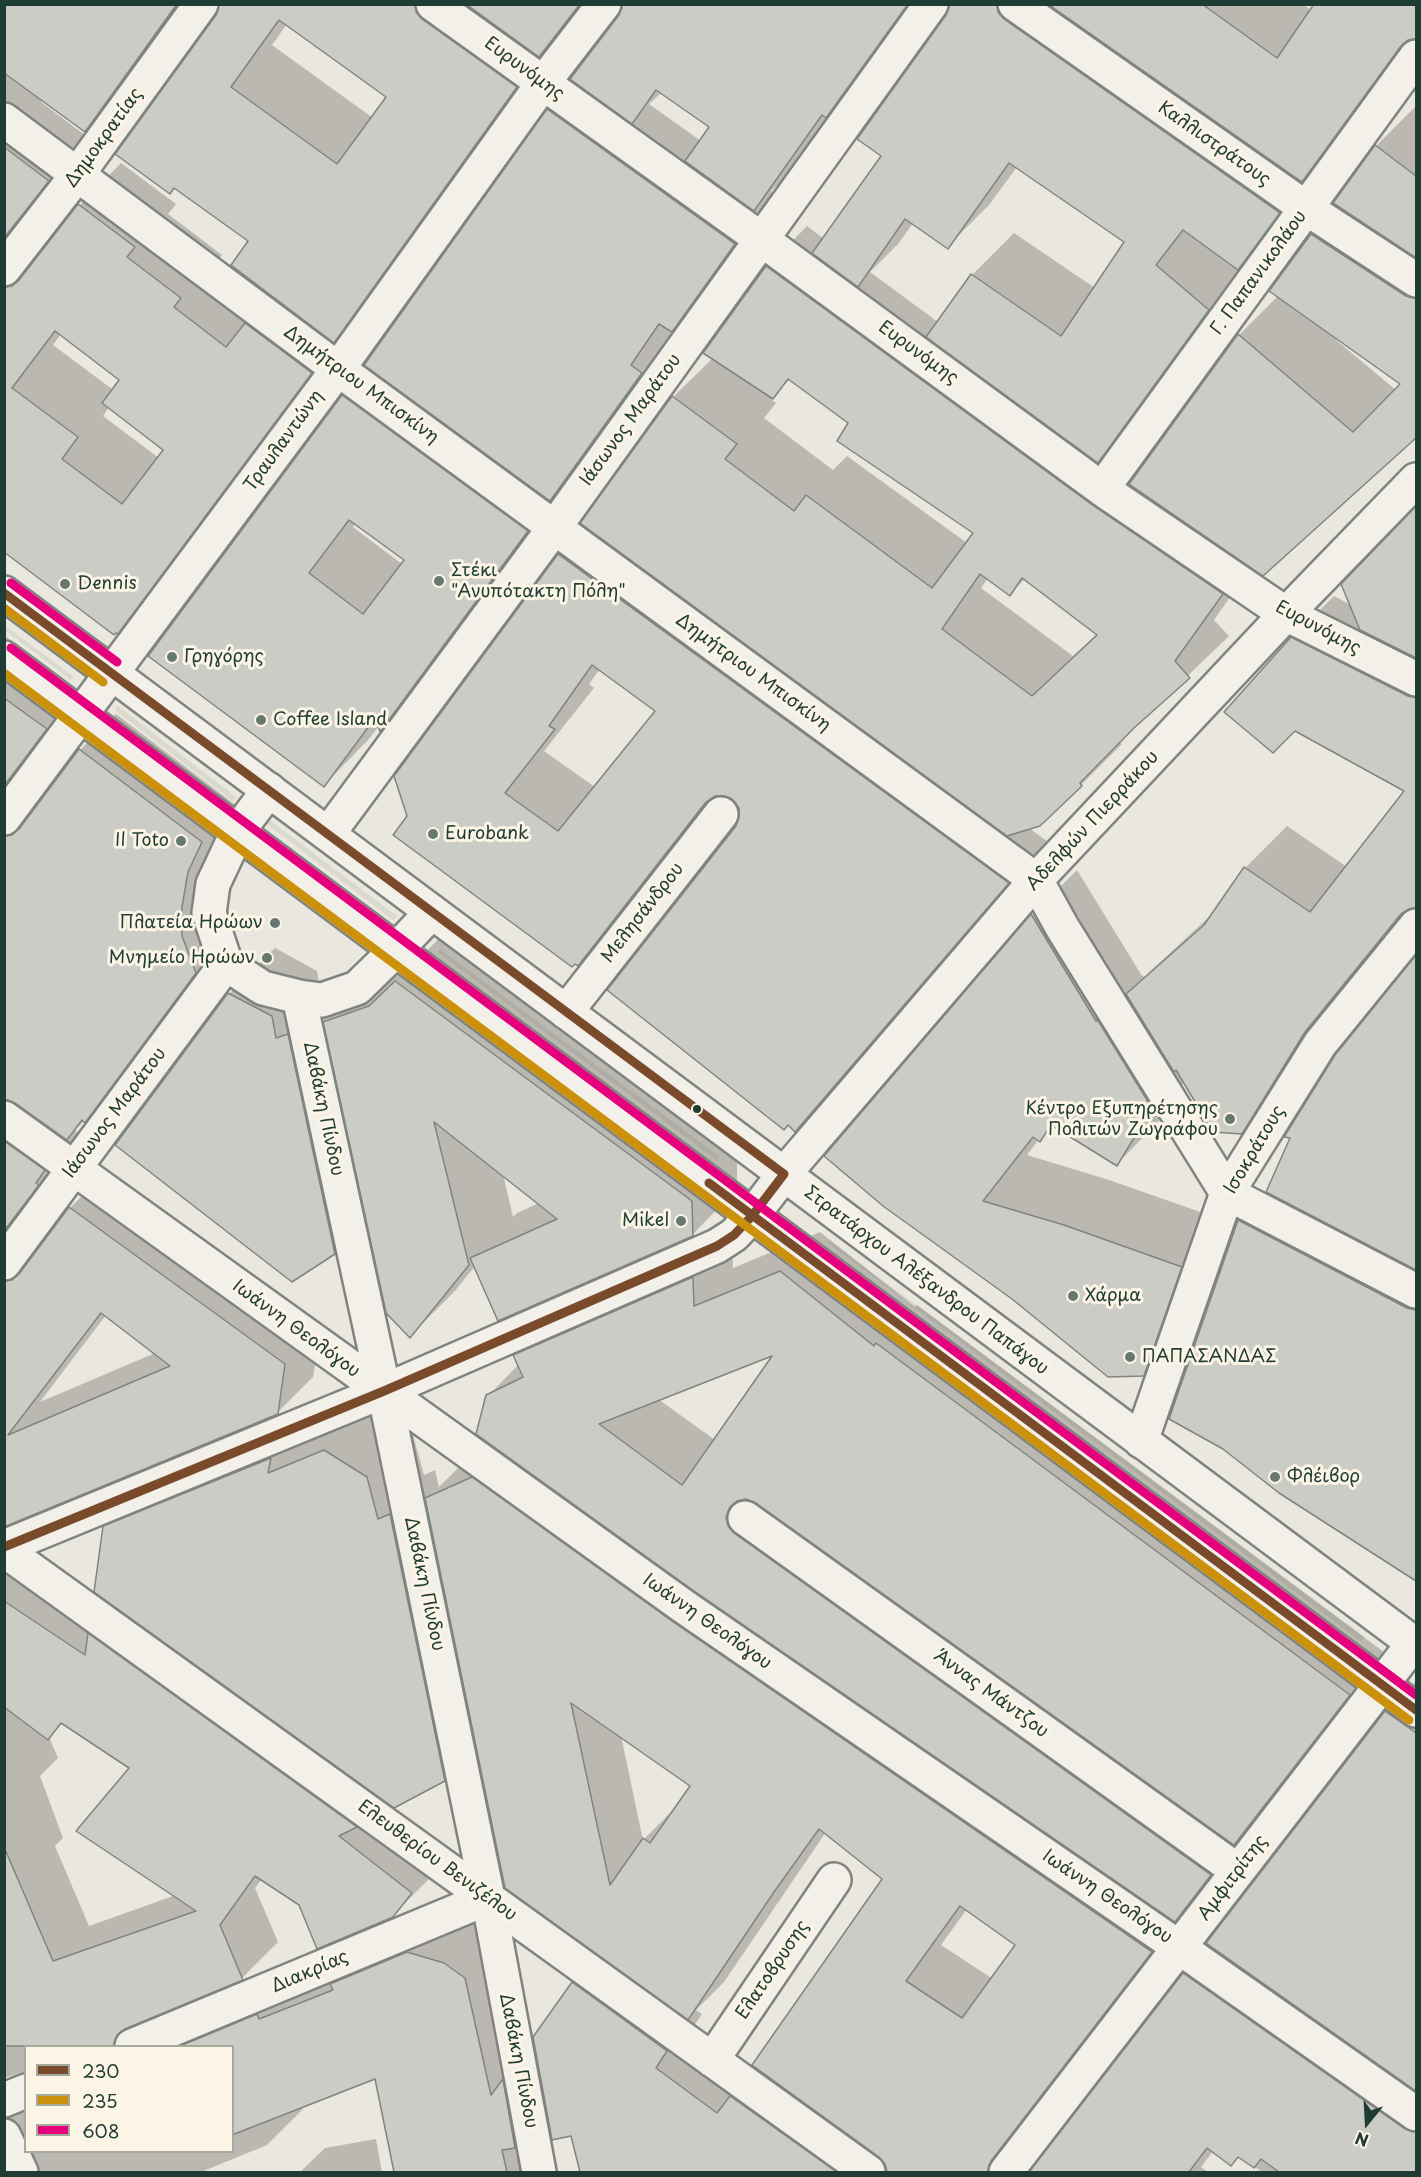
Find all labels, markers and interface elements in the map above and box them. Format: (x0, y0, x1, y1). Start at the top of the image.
street label: Ευρυνόμης (480, 33, 568, 105)
street label: Δημοκρατίας (61, 84, 147, 192)
street label: Καλλιστράτους (1154, 97, 1274, 191)
street label: Γ. Παπανικολάου (1207, 206, 1311, 340)
street label: Ευρυνόμης (874, 317, 962, 389)
street label: Δημήτριου Μπισκίνη (279, 321, 443, 449)
street label: Ιάσωνος Μαράτου (576, 350, 686, 490)
street label: Τραυλαντώνη (240, 386, 328, 496)
place label: Στέκι "Ανυπότακτη Πόλη" (451, 560, 626, 602)
place label: Dennis (77, 573, 137, 595)
marker: Στέκι "Ανυπότακτη Πόλη" (432, 574, 446, 588)
marker: Dennis (58, 577, 72, 591)
street label: Ευρυνόμης (1272, 596, 1364, 660)
street label: Δημήτριου Μπισκίνη (671, 609, 835, 737)
place label: Γρηγόρης (184, 646, 264, 668)
marker: Γρηγόρης (165, 650, 179, 664)
place label: Coffee Island (273, 709, 387, 731)
marker: Coffee Island (254, 713, 268, 727)
street label: Αδελφών Πιερράκου (1022, 746, 1164, 896)
place label: Eurobank (445, 823, 529, 845)
marker: Eurobank (426, 827, 440, 841)
place label: Il Toto (115, 830, 169, 852)
marker: Il Toto (174, 834, 188, 848)
street label: Μελησάνδρου (597, 859, 689, 967)
place label: Πλατεία Ηρώων (119, 912, 263, 934)
marker: Πλατεία Ηρώων (268, 916, 282, 930)
place label: Μνημείο Ηρώων (109, 947, 255, 969)
marker: Μνημείο Ηρώων (260, 951, 274, 965)
street label: Δαβάκη Πίνδου (298, 1040, 348, 1178)
street label: Ιάσωνος Μαράτου (59, 1044, 171, 1182)
place label: Κέντρο Εξυπηρέτησης Πολιτών Ζωγράφου (1025, 1098, 1218, 1140)
street label: Ισοκράτους (1220, 1102, 1290, 1198)
unlabelled marker (691, 1103, 703, 1115)
marker: Κέντρο Εξυπηρέτησης Πολιτών Ζωγράφου (1223, 1112, 1237, 1126)
street label: Στρατάρχου Αλέξανδρου Παπάγου (800, 1182, 1052, 1380)
place label: Mikel (622, 1210, 669, 1232)
marker: Mikel (674, 1214, 688, 1228)
street label: Ιωάννη Θεολόγου (228, 1276, 364, 1382)
place label: Χάρμα (1085, 1285, 1141, 1307)
marker: Χάρμα (1066, 1289, 1080, 1303)
place label: ΠΑΠΑΣΑΝΔΑΣ (1142, 1346, 1277, 1368)
marker: ΠΑΠΑΣΑΝΔΑΣ (1123, 1350, 1137, 1364)
place label: Φλέιβορ (1287, 1466, 1360, 1488)
marker: Φλέιβορ (1268, 1470, 1282, 1484)
street label: Δαβάκη Πίνδου (399, 1515, 449, 1653)
street label: Ιωάννη Θεολόγου (638, 1570, 776, 1674)
street label: Άννας Μάντζου (930, 1645, 1052, 1743)
street label: Ελευθερίου Βενιζέλου (353, 1796, 521, 1926)
street label: Αμφιτρίτης (1194, 1831, 1272, 1925)
street label: Ιωάννη Θεολόγου (1038, 1846, 1176, 1948)
street label: Ελατοβρυσης (732, 1917, 814, 2023)
street label: Διακρίας (268, 1946, 352, 1998)
street label: Δαβάκη Πίνδου (494, 1992, 542, 2130)
legend (24, 2045, 234, 2153)
text: 230 (82, 2057, 120, 2084)
text: 235 (82, 2087, 118, 2114)
north arrow (1337, 2093, 1397, 2153)
text: 608 (82, 2117, 120, 2144)
text: N (1352, 2127, 1371, 2153)

